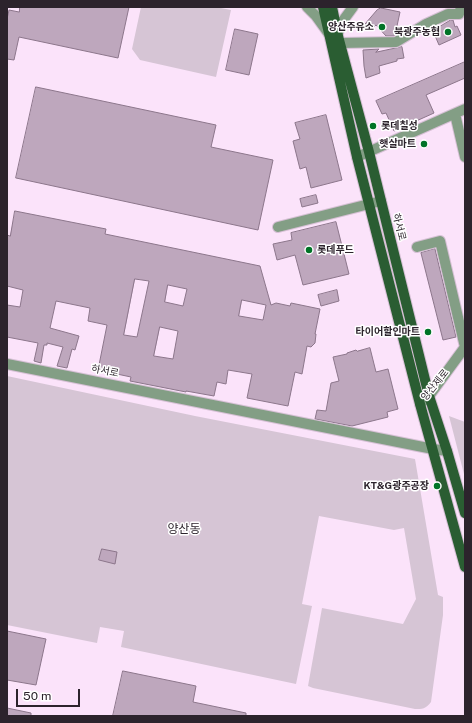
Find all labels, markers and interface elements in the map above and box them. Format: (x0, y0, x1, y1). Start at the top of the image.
place label: 양산주유소 (328, 21, 374, 33)
marker: 양산주유소 (377, 22, 387, 32)
place label: 북광주농협 (394, 26, 440, 38)
marker: 북광주농협 (443, 27, 453, 37)
place label: 롯데칠성 (381, 120, 418, 132)
marker: 롯데칠성 (368, 121, 378, 131)
place label: 햇살마트 (379, 138, 416, 150)
marker: 햇살마트 (419, 139, 429, 149)
street label: 하서로 (390, 212, 408, 242)
place label: 롯데푸드 (317, 244, 354, 256)
marker: 롯데푸드 (304, 245, 314, 255)
place label: 타이어할인마트 (356, 326, 420, 338)
marker: 타이어할인마트 (423, 327, 433, 337)
street label: 하서로 (90, 362, 120, 380)
street label: 양산제로 (419, 367, 451, 403)
place label: KT&G광주공장 (364, 480, 429, 492)
marker: KT&G광주공장 (432, 481, 442, 491)
district label: 양산동 (167, 522, 201, 536)
scale bar (18, 681, 82, 707)
text: 50 m (23, 689, 51, 703)

